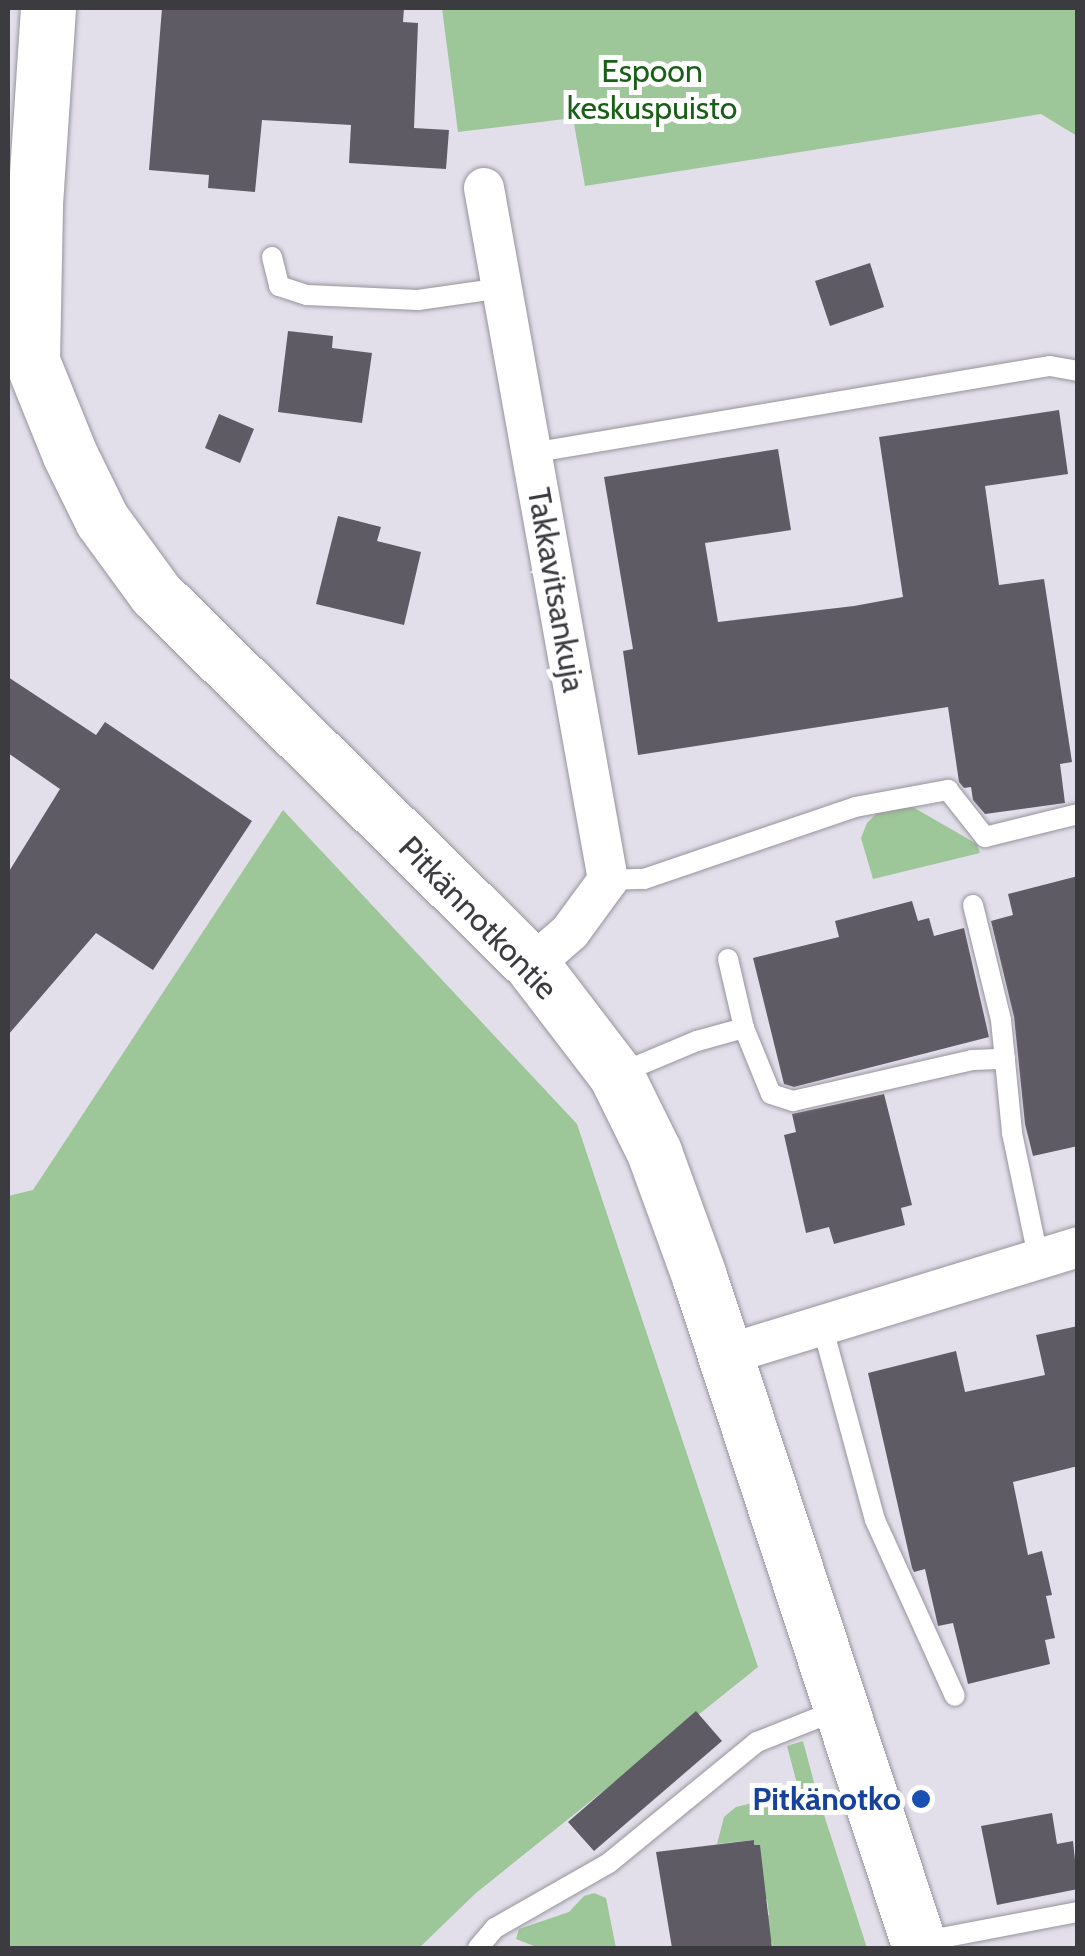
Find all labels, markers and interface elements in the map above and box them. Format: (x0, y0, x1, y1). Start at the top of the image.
park label: Espoon keskuspuisto (567, 53, 737, 128)
street label: Takkavitsankuja (519, 485, 593, 695)
street label: Pitkännotkontie (391, 828, 565, 1008)
place label: Pitkänotko (752, 1780, 901, 1818)
marker: Pitkänotko (910, 1788, 932, 1810)

